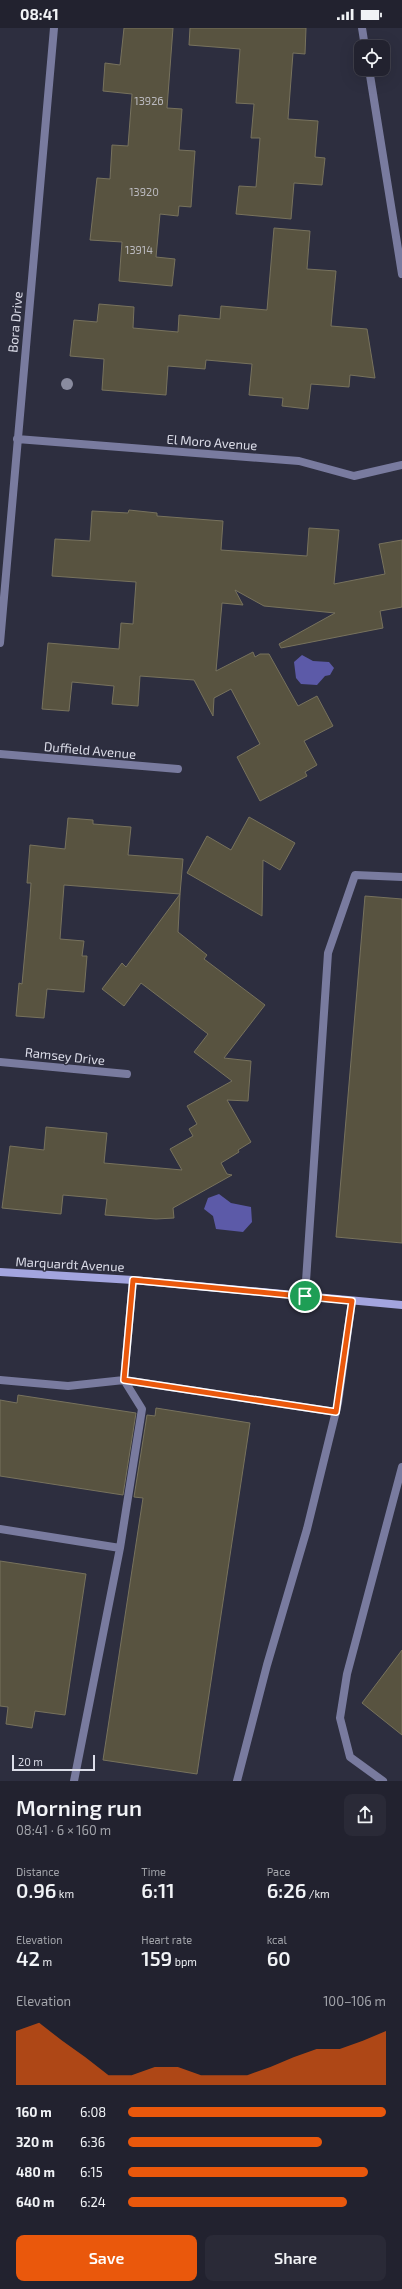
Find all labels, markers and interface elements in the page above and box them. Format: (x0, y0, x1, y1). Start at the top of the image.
text: 08:41 (20, 5, 59, 23)
map controls (354, 40, 390, 76)
button: locate (354, 40, 390, 76)
house number: 13926 (134, 94, 164, 107)
house number: 13920 (129, 185, 159, 198)
house number: 13914 (125, 243, 153, 256)
street label: Bora Drive (4, 291, 26, 353)
street label: El Moro Avenue (166, 431, 258, 453)
street label: Duffield Avenue (43, 738, 137, 762)
street label: Ramsey Drive (24, 1044, 106, 1068)
street label: Marquardt Avenue (15, 1253, 125, 1275)
pin (288, 1279, 322, 1313)
icon: arrive (294, 1285, 316, 1307)
scale bar (12, 1753, 95, 1772)
text: 20 m (18, 1755, 43, 1768)
text: Morning run (16, 1794, 142, 1820)
button: share (344, 1794, 386, 1836)
text: 08:41 · 6 × 160 m (16, 1822, 111, 1838)
text: Distance (16, 1865, 59, 1878)
text: Time (141, 1865, 166, 1878)
text: Pace (267, 1865, 290, 1878)
text: 0.96 (16, 1878, 56, 1902)
text: 6:11 (141, 1878, 175, 1902)
text: 6:26 (267, 1878, 306, 1902)
text: km (56, 1887, 74, 1900)
text: /km (306, 1887, 330, 1900)
text: Elevation (16, 1933, 63, 1946)
text: Heart rate (141, 1933, 192, 1946)
text: kcal (267, 1933, 287, 1946)
text: 42 (16, 1946, 40, 1970)
text: 159 (141, 1946, 172, 1970)
text: 60 (267, 1946, 291, 1970)
text: m (40, 1955, 52, 1968)
text: bpm (172, 1955, 197, 1968)
text: Elevation (16, 1993, 71, 2009)
text: 100–106 m (323, 1993, 386, 2009)
text: 160 m (16, 2104, 52, 2120)
text: 6:08 (80, 2104, 106, 2120)
text: 320 m (16, 2134, 53, 2150)
text: 6:36 (80, 2134, 105, 2150)
text: 480 m (16, 2164, 55, 2180)
text: 6:15 (80, 2164, 103, 2180)
text: 640 m (16, 2194, 54, 2210)
text: 6:24 (80, 2194, 106, 2210)
button: Save (16, 2235, 197, 2281)
button: Share (205, 2235, 386, 2281)

